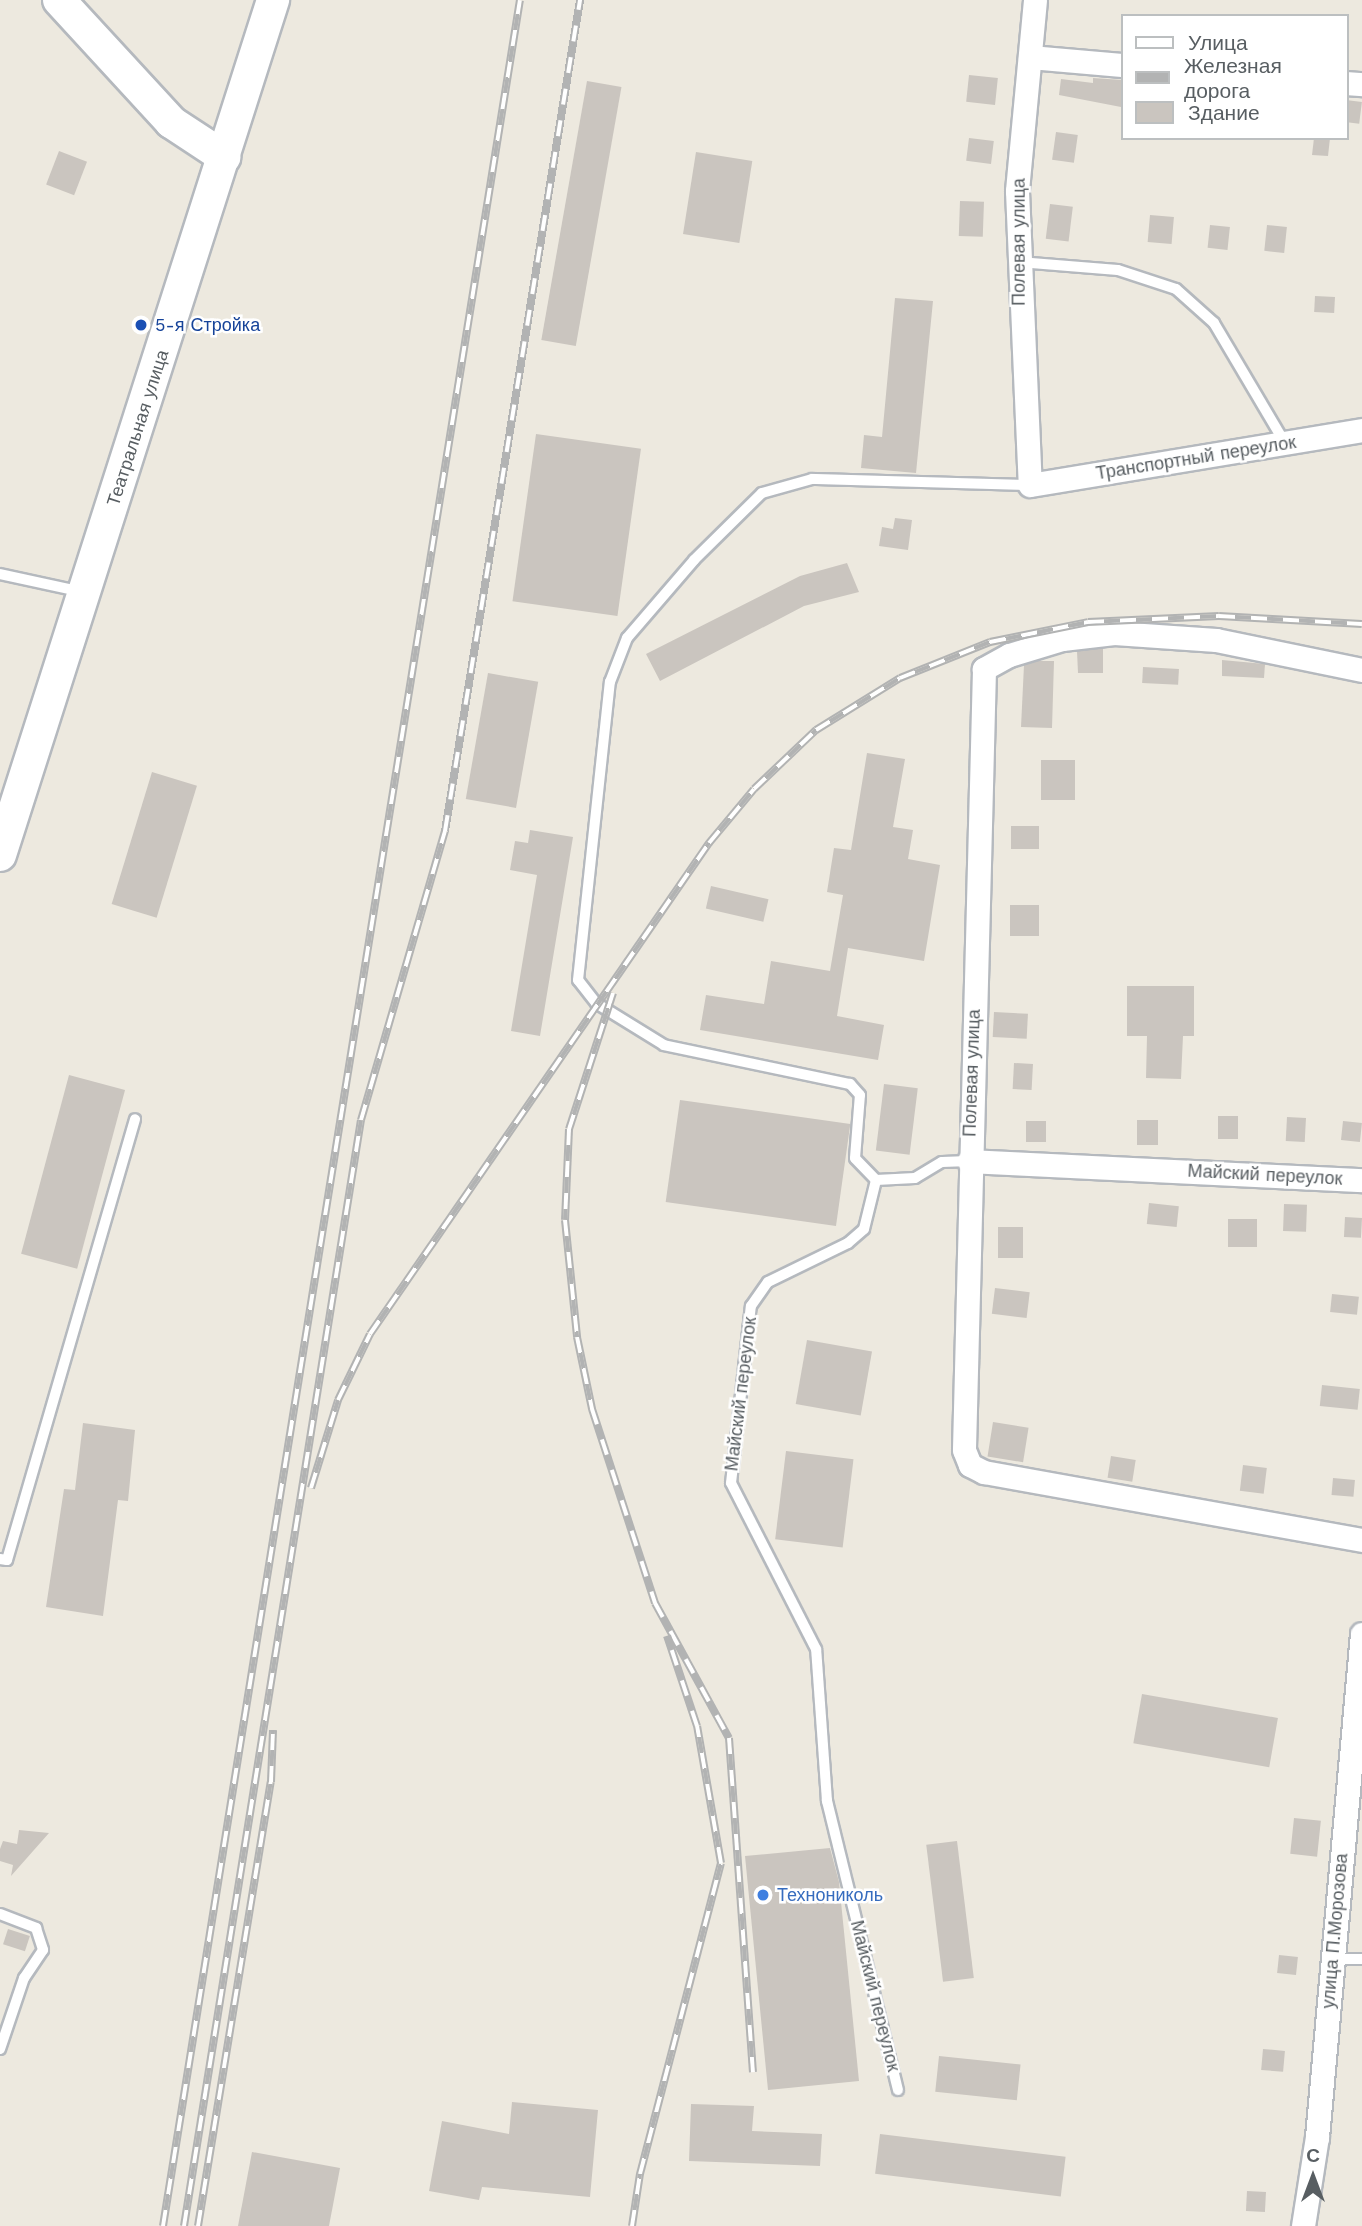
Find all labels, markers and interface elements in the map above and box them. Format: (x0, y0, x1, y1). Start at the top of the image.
legend (1120, 14, 1348, 140)
text: Улица (1188, 30, 1248, 55)
text: Железная дорога (1184, 53, 1282, 103)
text: Здание (1188, 100, 1260, 125)
street label: Полевая улица (1008, 178, 1030, 306)
place label: 5-я Стройка (155, 314, 260, 336)
marker: 5-я Стройка (133, 317, 149, 333)
street label: Театральная улица (103, 347, 173, 509)
street label: Транспортный переулок (1094, 432, 1298, 484)
street label: Полевая улица (959, 1009, 985, 1137)
street label: Майский переулок (1187, 1160, 1343, 1190)
street label: Майский переулок (721, 1316, 761, 1472)
street label: улица П.Морозова (1317, 1852, 1353, 2010)
place label: Технониколь (777, 1884, 883, 1906)
marker: Технониколь (755, 1887, 771, 1903)
street label: Майский переулок (846, 1918, 904, 2074)
north arrow (1278, 2142, 1348, 2212)
text: С (1306, 2144, 1320, 2167)

